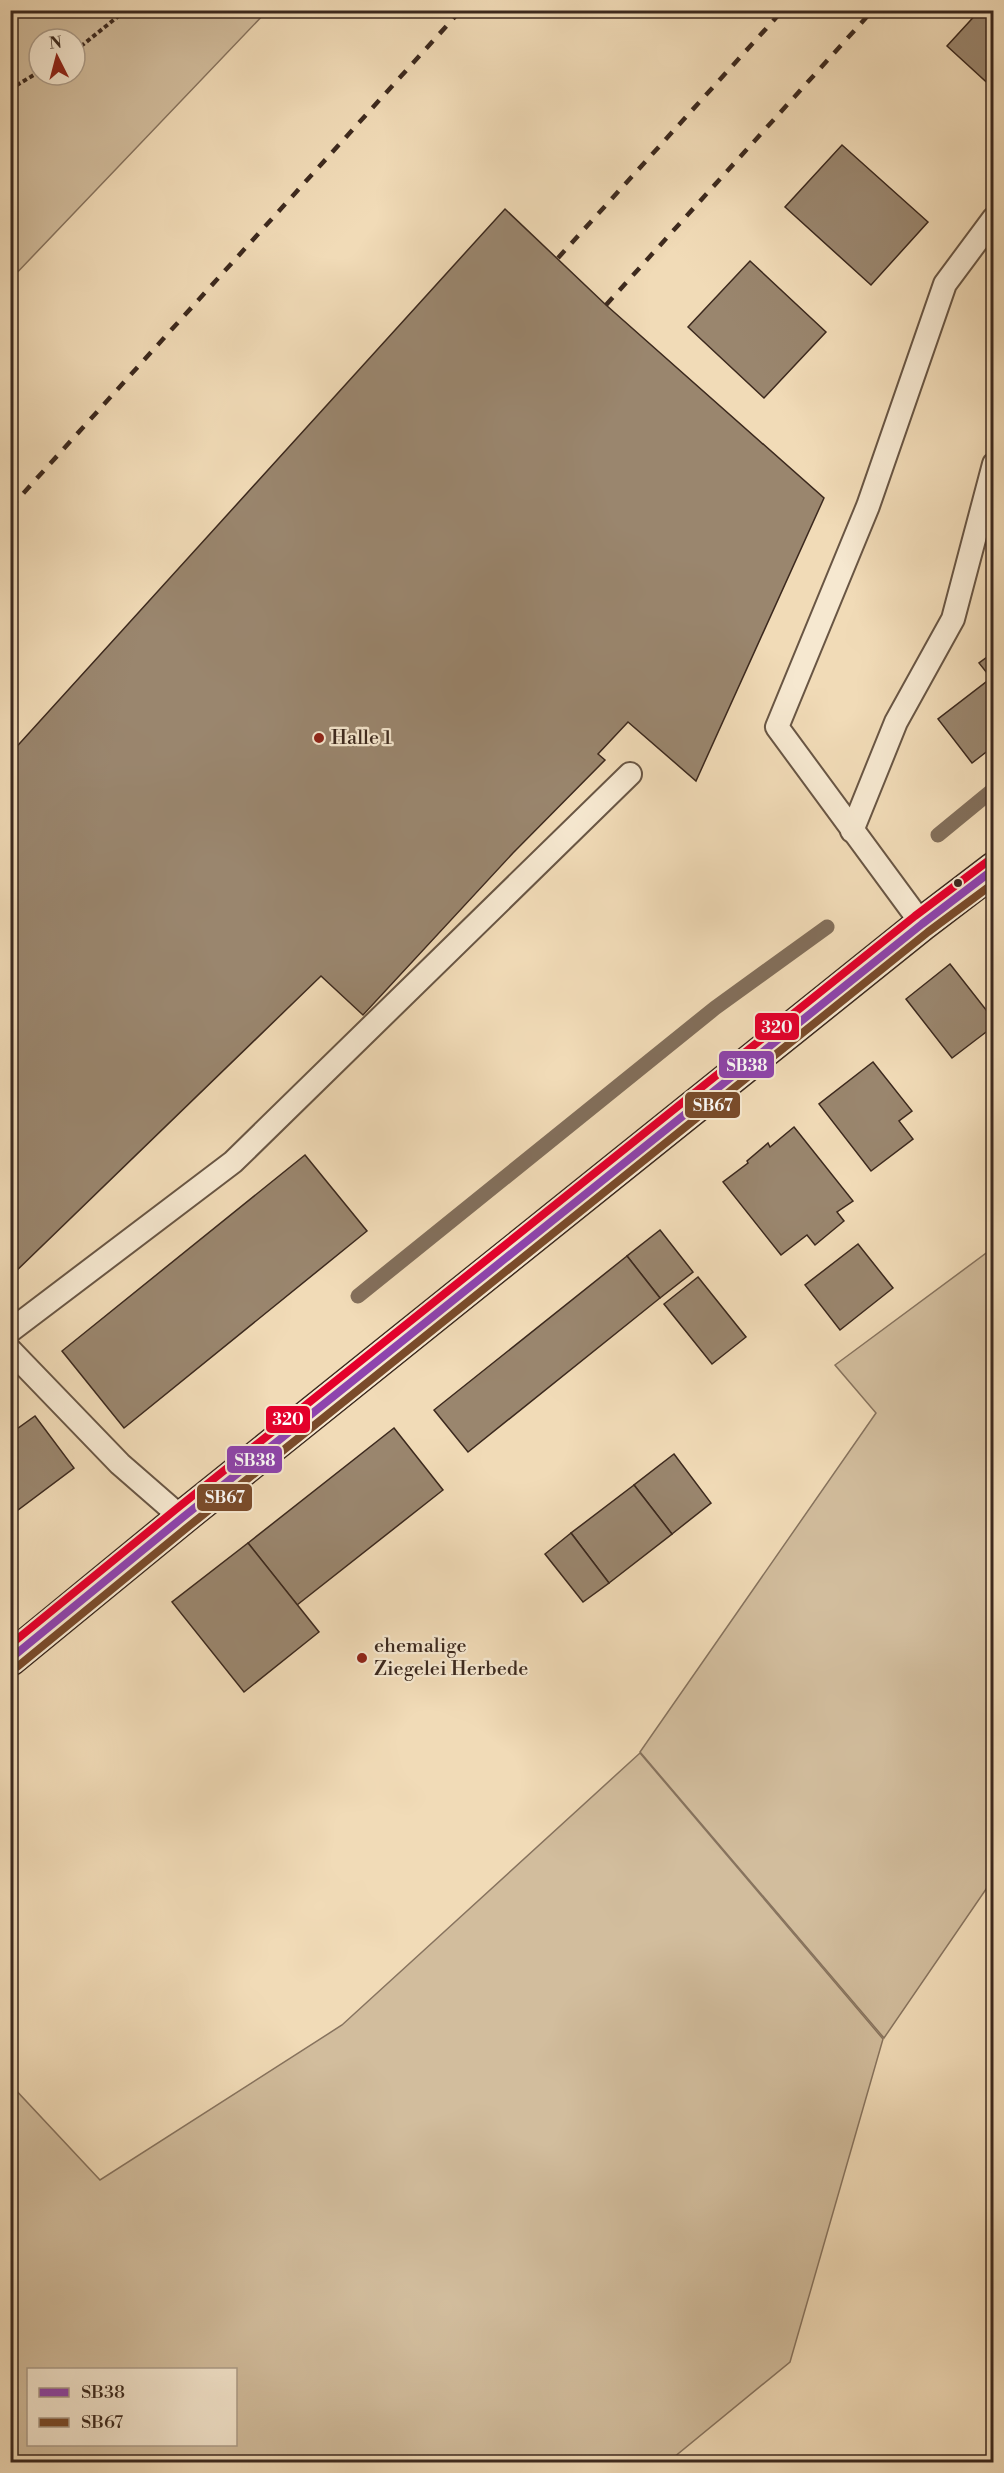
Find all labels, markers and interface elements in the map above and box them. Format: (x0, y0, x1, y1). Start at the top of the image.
north arrow (27, 27, 87, 87)
text: N (48, 32, 63, 54)
place label: Halle 1 (331, 726, 392, 751)
marker: Halle 1 (312, 731, 326, 745)
unlabelled marker (952, 877, 964, 889)
line badge: 320 (754, 1012, 800, 1041)
text: 320 (761, 1018, 793, 1038)
line badge: SB38 (718, 1050, 775, 1079)
text: SB38 (727, 1056, 767, 1076)
line badge: SB67 (684, 1091, 741, 1119)
text: SB67 (693, 1096, 733, 1116)
line badge: 320 (265, 1405, 311, 1434)
text: 320 (272, 1410, 304, 1430)
line badge: SB38 (226, 1445, 283, 1474)
text: SB38 (235, 1451, 275, 1471)
line badge: SB67 (196, 1483, 253, 1512)
text: SB67 (205, 1488, 245, 1508)
place label: ehemalige Ziegelei Herbede (374, 1634, 528, 1682)
marker: ehemalige Ziegelei Herbede (355, 1651, 369, 1665)
legend (27, 2368, 237, 2446)
text: SB38 (81, 2381, 125, 2404)
text: SB67 (81, 2411, 123, 2434)

